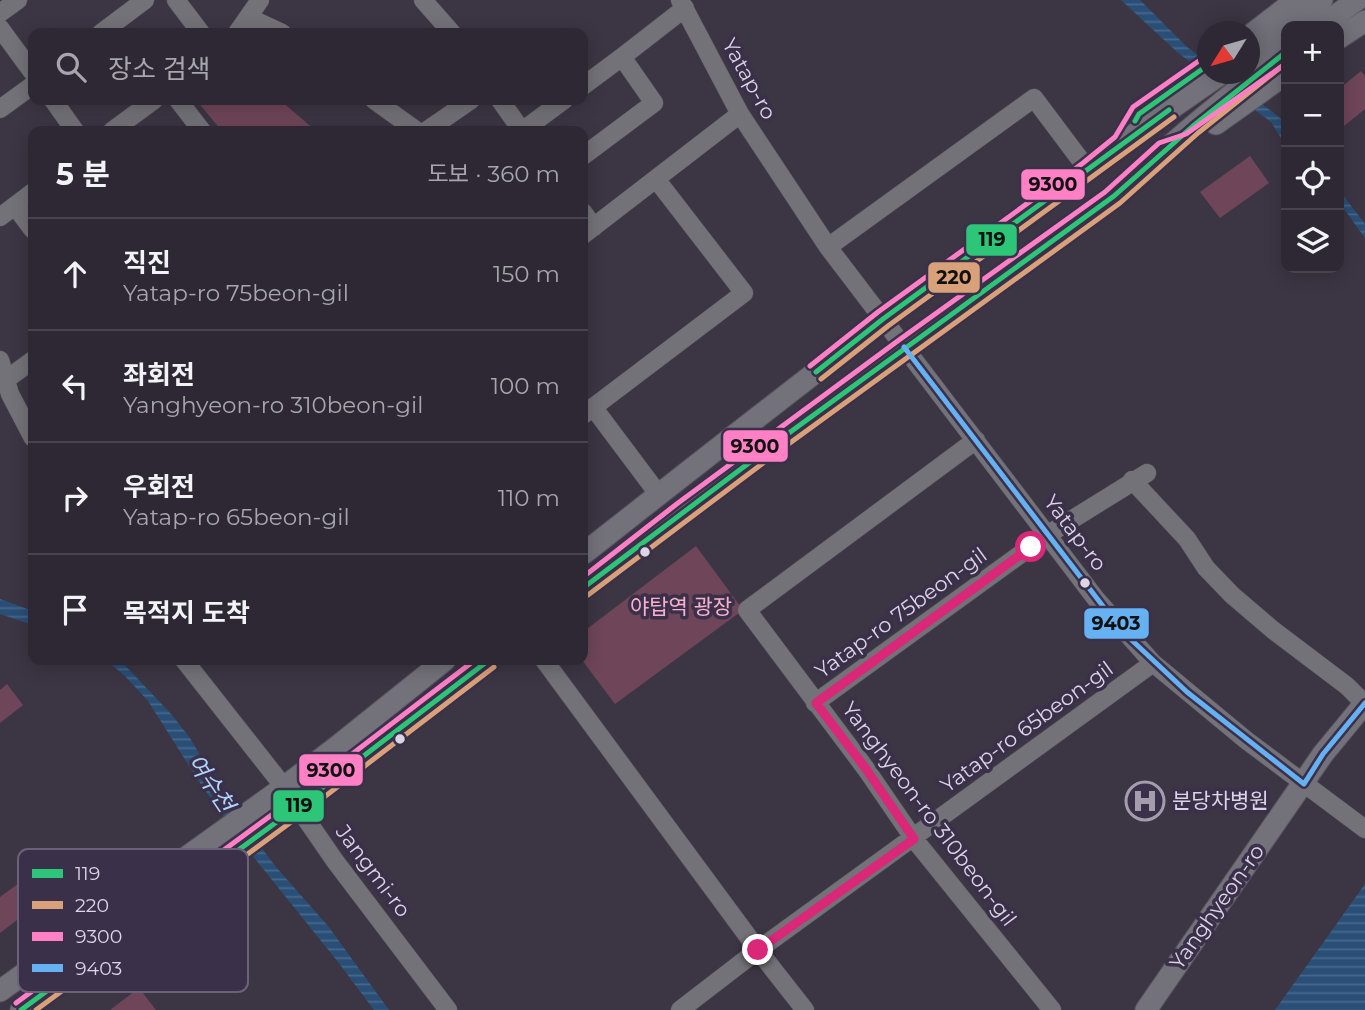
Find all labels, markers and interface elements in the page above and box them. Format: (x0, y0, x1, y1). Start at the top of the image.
north arrow (1197, 21, 1260, 84)
map controls (1281, 21, 1344, 273)
button: + (1281, 21, 1344, 84)
search box (28, 28, 588, 105)
street label: Yatap-ro (717, 34, 782, 124)
icon: search (52, 48, 90, 86)
text: 장소 검색 (108, 53, 211, 85)
button: − (1281, 84, 1344, 147)
button: locate (1281, 147, 1344, 210)
text: 5 분 (56, 156, 110, 193)
text: 도보 · 360 m (427, 160, 560, 188)
line badge: 9300 (1020, 168, 1086, 201)
text: 9300 (1029, 173, 1078, 196)
button: layers (1281, 210, 1344, 273)
line badge: 119 (965, 223, 1018, 257)
text: 119 (979, 228, 1006, 251)
text: 직진 (123, 247, 171, 279)
icon: ahead (56, 255, 94, 293)
text: 150 m (493, 260, 560, 288)
line badge: 220 (927, 261, 981, 294)
text: 220 (936, 266, 972, 289)
text: Yatap-ro 75beon-gil (123, 279, 349, 307)
text: 좌회전 (123, 359, 195, 391)
icon: left (56, 367, 94, 405)
text: 100 m (491, 372, 560, 400)
text: Yanghyeon-ro 310beon-gil (123, 391, 423, 419)
line badge: 9300 (722, 429, 789, 463)
text: 9300 (731, 435, 780, 458)
text: 우회전 (123, 471, 195, 503)
icon: right (56, 479, 94, 517)
text: 110 m (498, 484, 560, 512)
street label: Yatap-ro (1039, 490, 1112, 576)
text: Yatap-ro 65beon-gil (123, 503, 350, 531)
route start (1015, 531, 1046, 562)
street label: Yatap-ro 75beon-gil (810, 542, 991, 683)
unlabelled marker (638, 545, 652, 559)
unlabelled marker (1078, 576, 1092, 590)
icon: arrive (56, 591, 94, 629)
park label: 야탑역 광장 (630, 594, 732, 619)
text: 목적지 도착 (123, 597, 250, 629)
line badge: 9403 (1083, 607, 1150, 640)
text: 9403 (1091, 612, 1141, 635)
street label: Yatap-ro 65beon-gil (936, 656, 1118, 798)
street label: Yanghyeon-ro 310beon-gil (837, 697, 1022, 931)
unlabelled marker (393, 732, 407, 746)
water label: 여수천 (182, 749, 242, 819)
line badge: 9300 (298, 753, 364, 787)
text: 9300 (307, 759, 356, 782)
hospital icon: 분당차병원 (1124, 780, 1166, 822)
place label: 분당차병원 (1172, 788, 1269, 813)
line badge: 119 (272, 789, 325, 823)
text: 119 (286, 794, 313, 817)
street label: Jangmi-ro (330, 819, 416, 922)
street label: Yanghyeon-ro (1164, 839, 1269, 974)
legend (18, 849, 248, 992)
text: 119 (75, 862, 100, 885)
text: 220 (75, 894, 109, 917)
text: 9300 (75, 925, 122, 948)
route end (742, 934, 773, 965)
text: 9403 (75, 957, 122, 980)

